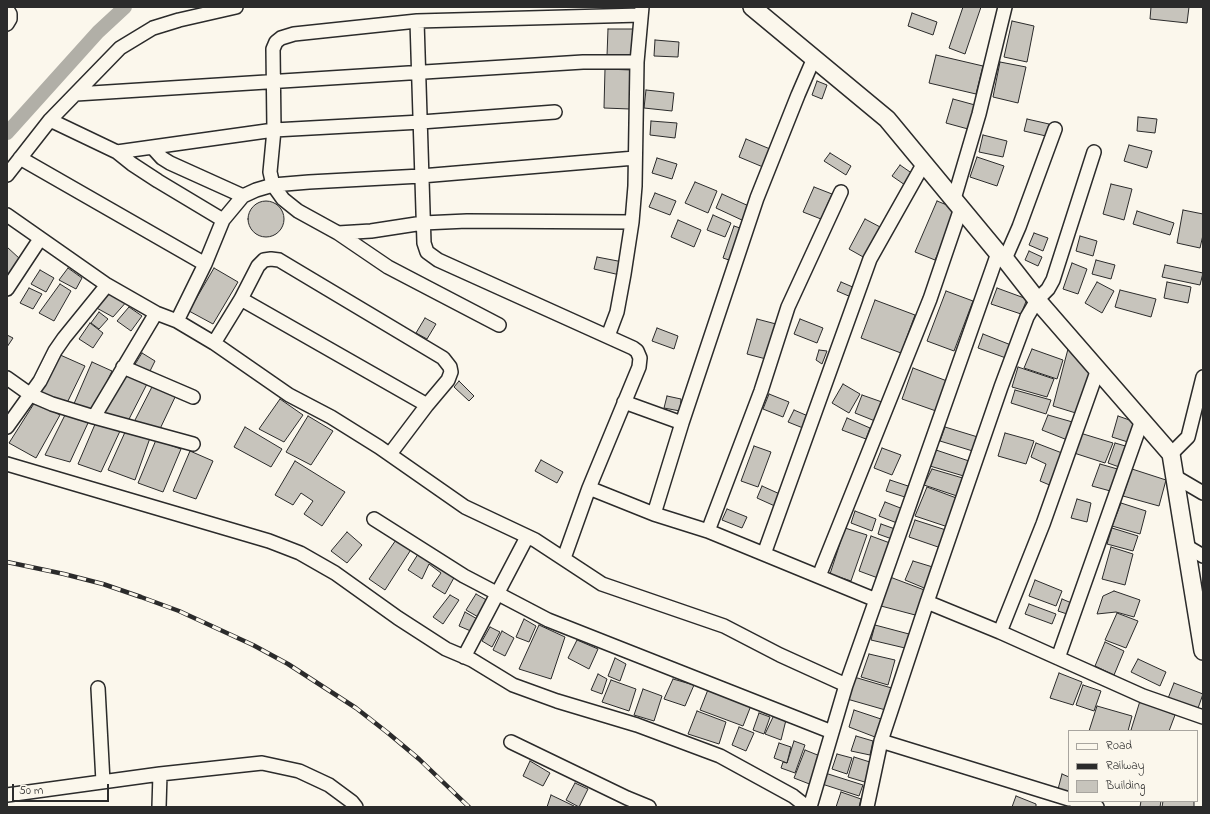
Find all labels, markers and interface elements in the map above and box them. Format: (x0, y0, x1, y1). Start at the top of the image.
legend (1068, 730, 1198, 802)
text: Road (1106, 737, 1132, 755)
text: Railway (1106, 757, 1144, 775)
scale bar (14, 776, 111, 802)
text: Building (1106, 777, 1145, 795)
text: 50 m (19, 782, 43, 800)

